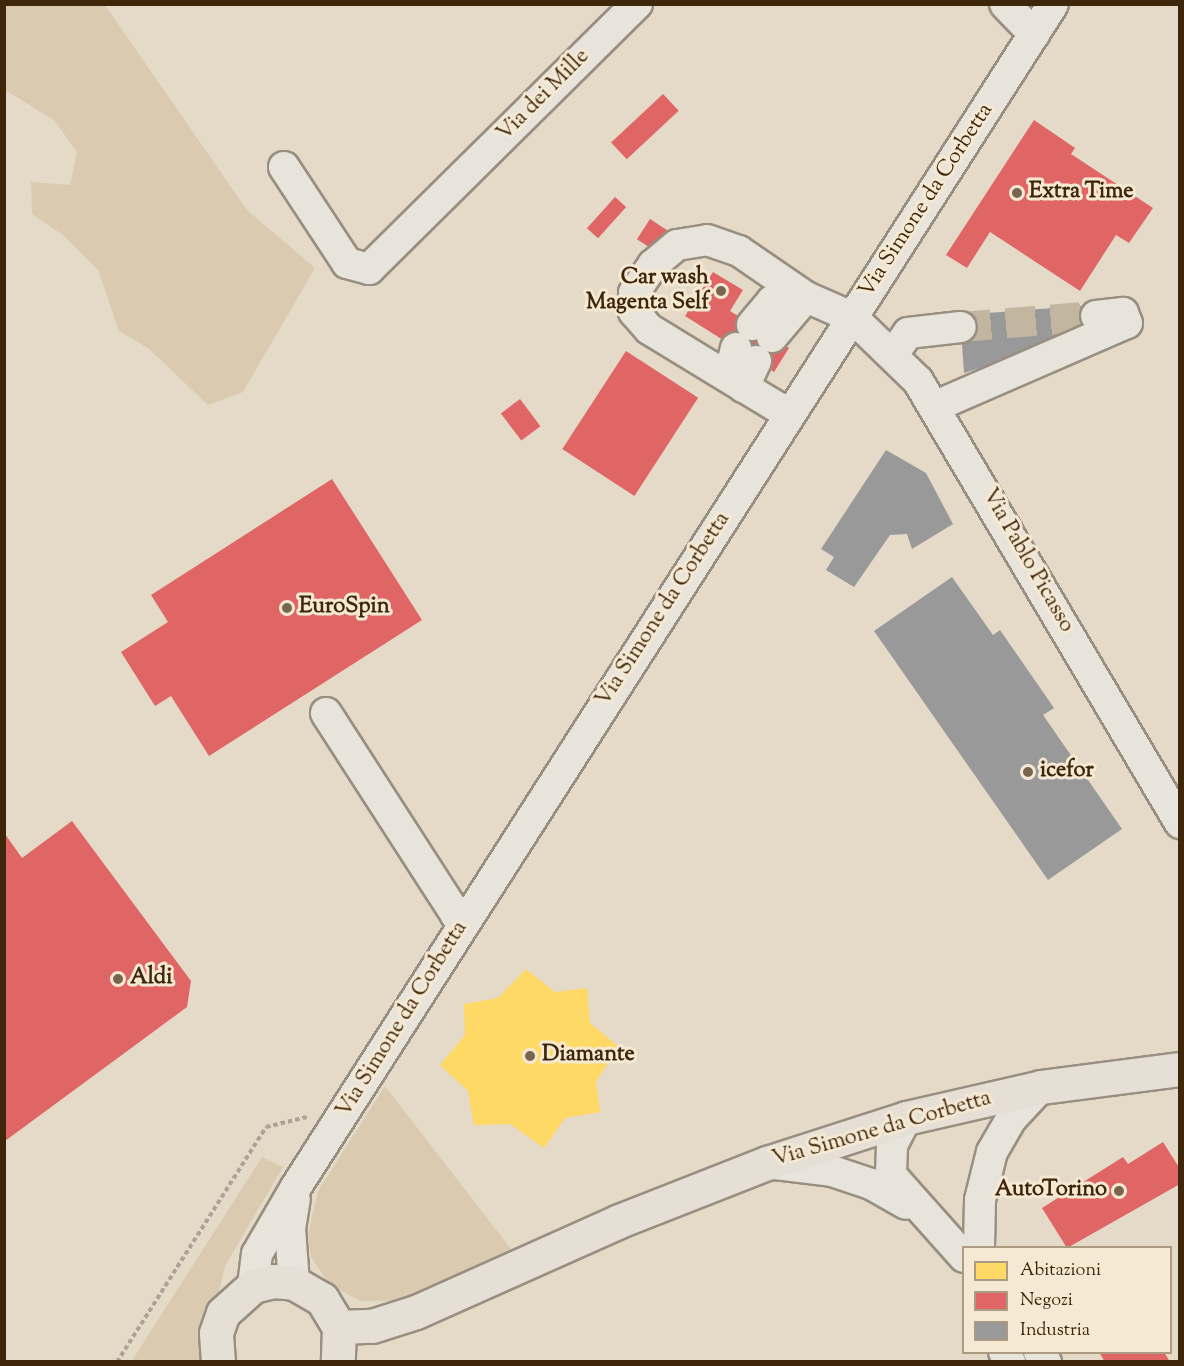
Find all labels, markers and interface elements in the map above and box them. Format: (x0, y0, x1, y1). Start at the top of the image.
street label: Via dei Mille (492, 44, 596, 148)
street label: Via Simone da Corbetta (854, 99, 1000, 303)
place label: Extra Time (1029, 180, 1134, 206)
marker: Extra Time (1010, 186, 1024, 200)
place label: Car wash Magenta Self (586, 265, 709, 316)
marker: Car wash Magenta Self (714, 284, 728, 298)
street label: Via Pablo Picasso (975, 484, 1079, 638)
street label: Via Simone da Corbetta (591, 508, 737, 712)
place label: EuroSpin (299, 595, 390, 621)
marker: EuroSpin (280, 601, 294, 615)
place label: icefor (1040, 759, 1094, 785)
marker: icefor (1021, 765, 1035, 779)
street label: Via Simone da Corbetta (332, 917, 474, 1123)
place label: Aldi (130, 966, 172, 992)
marker: Aldi (111, 972, 125, 986)
place label: Diamante (542, 1043, 635, 1069)
marker: Diamante (523, 1049, 537, 1063)
street label: Via Simone da Corbetta (770, 1086, 994, 1174)
place label: AutoTorino (995, 1178, 1107, 1204)
marker: AutoTorino (1112, 1184, 1126, 1198)
legend (962, 1246, 1172, 1354)
text: Abitazioni (1020, 1258, 1101, 1284)
text: Negozi (1020, 1288, 1073, 1314)
text: Industria (1020, 1318, 1090, 1344)

